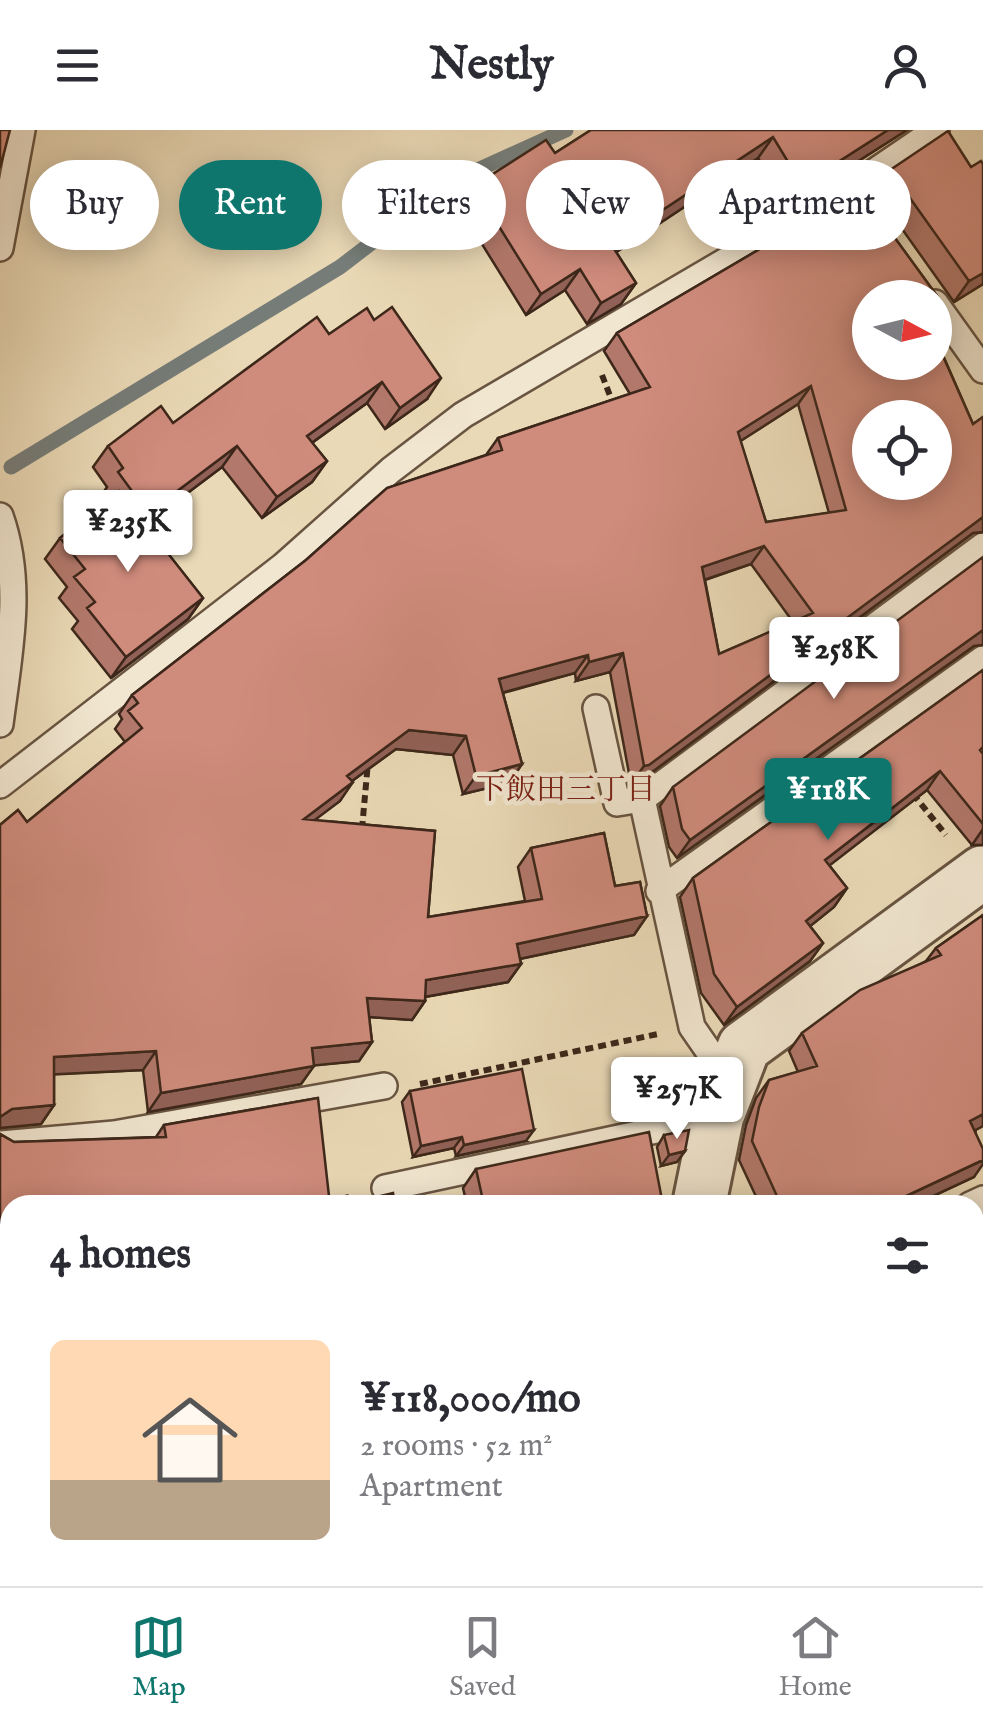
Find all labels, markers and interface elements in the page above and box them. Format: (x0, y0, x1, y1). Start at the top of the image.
text: Nestly (430, 37, 553, 94)
icon: menu (50, 38, 105, 93)
icon: person (878, 38, 933, 93)
chip: Buy (30, 160, 159, 250)
chip: Rent (179, 160, 322, 250)
chip: Filters (342, 160, 506, 250)
chip: New (526, 160, 664, 250)
chip: Apartment (684, 160, 911, 250)
north arrow (852, 280, 952, 380)
map controls (852, 280, 952, 500)
button: locate (852, 400, 952, 500)
pin: ¥235K (58, 490, 198, 575)
text: ¥235K (85, 502, 171, 543)
pin: ¥258K (764, 617, 904, 702)
text: ¥258K (791, 629, 877, 670)
pin: ¥118K (758, 758, 898, 843)
text: ¥118K (787, 770, 869, 811)
district label: 下飯田三丁目 (476, 772, 656, 810)
pin: ¥257K (607, 1057, 747, 1142)
text: ¥257K (633, 1069, 721, 1110)
icon: filters (880, 1228, 935, 1283)
text: 4 homes (50, 1229, 191, 1282)
text: ¥118,000/mo (360, 1373, 581, 1426)
icon: home (130, 1380, 250, 1500)
text: 2 rooms · 52 m² (360, 1426, 552, 1467)
text: Apartment (360, 1467, 503, 1508)
tab: Map (131, 1610, 186, 1705)
tab: Saved (449, 1610, 516, 1705)
tab: Home (778, 1610, 852, 1705)

